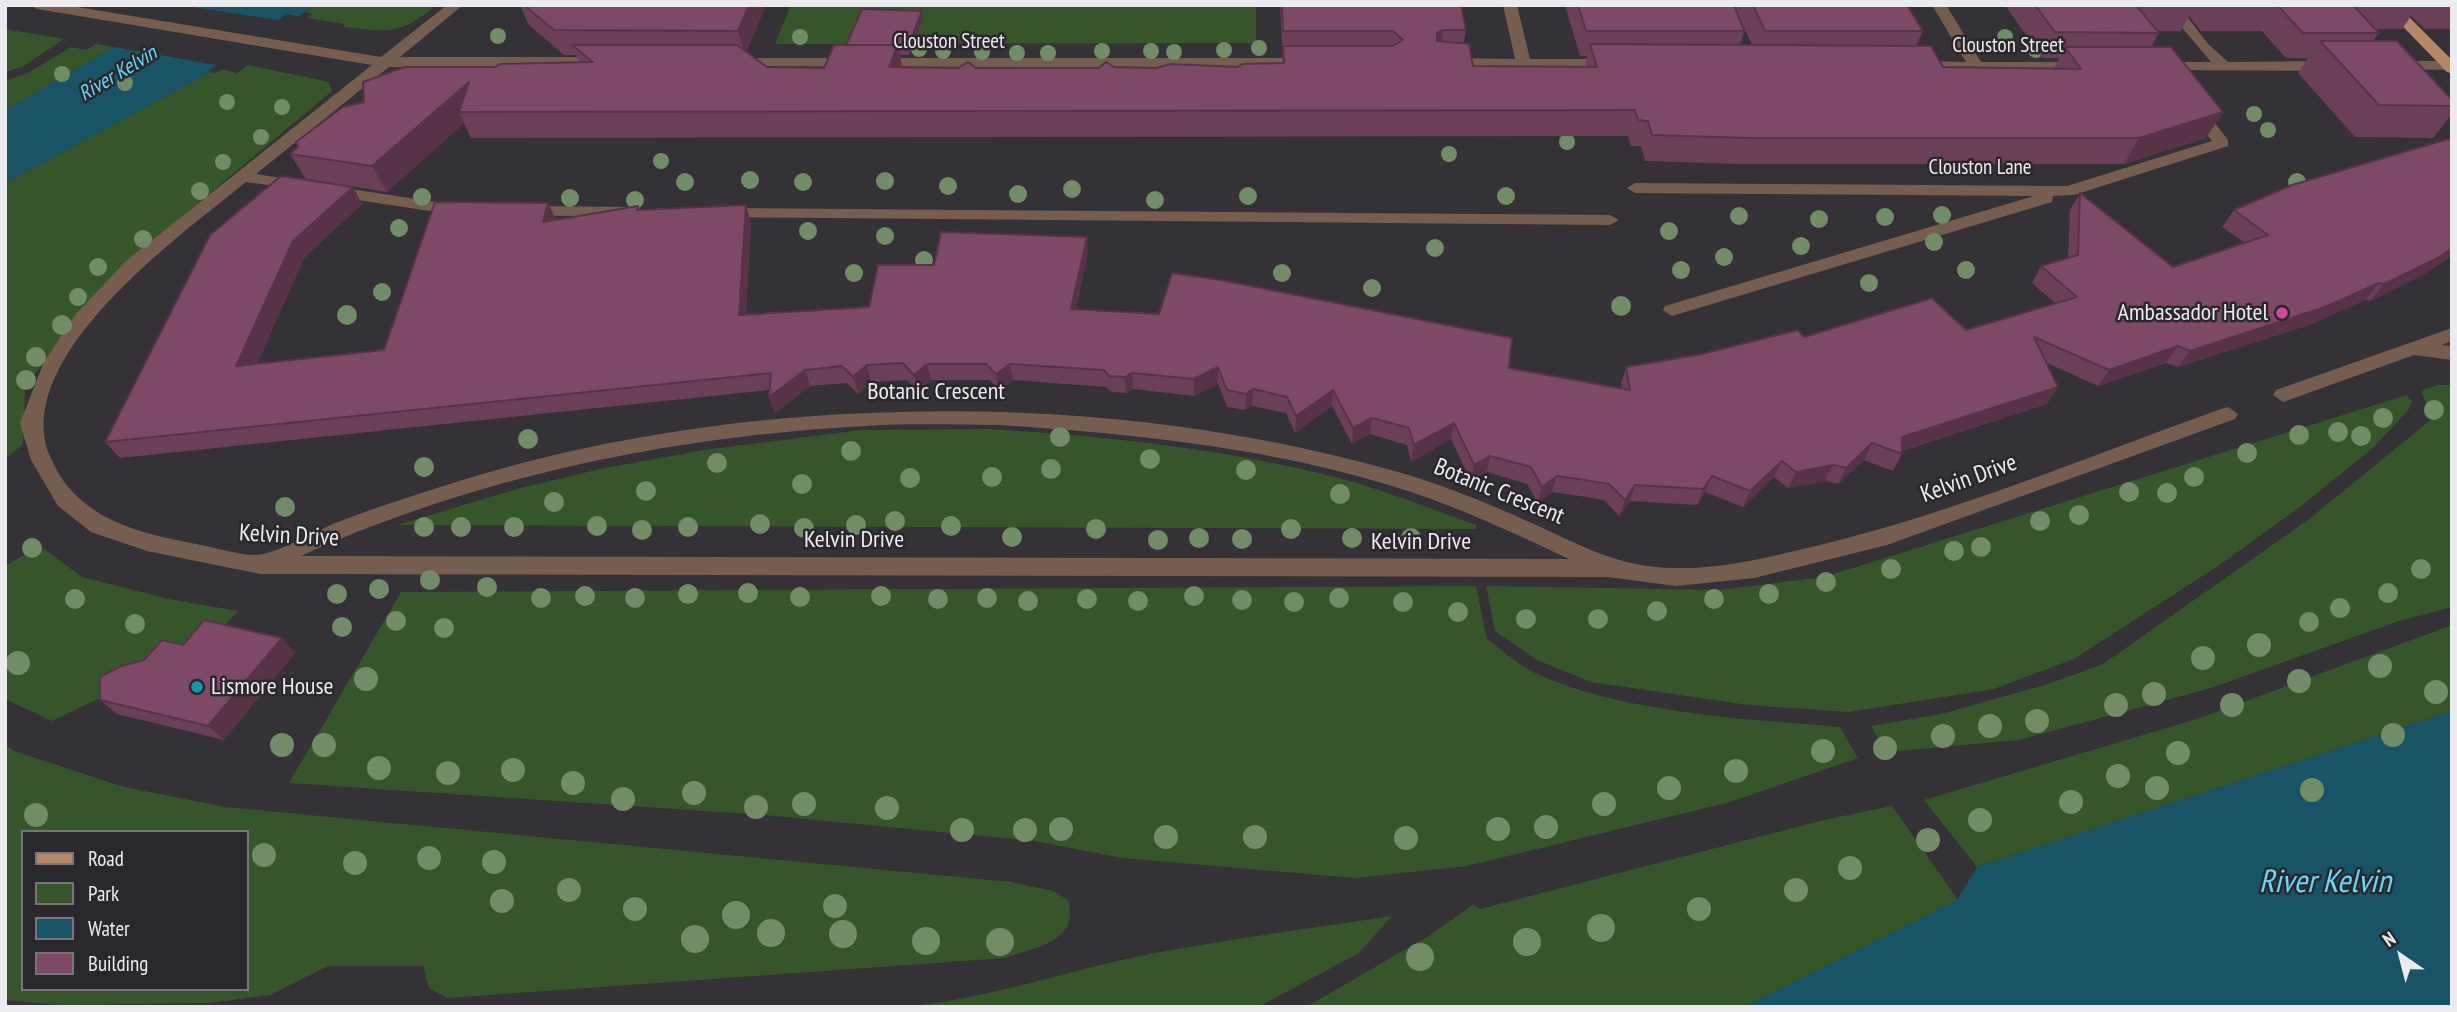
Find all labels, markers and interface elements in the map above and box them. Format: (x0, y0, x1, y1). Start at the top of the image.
street label: Clouston Street (893, 29, 1005, 55)
street label: Clouston Street (1952, 33, 2064, 59)
water label: River Kelvin (74, 41, 162, 107)
street label: Clouston Lane (1929, 155, 2031, 181)
place label: Ambassador Hotel (2118, 299, 2268, 327)
marker: Ambassador Hotel (2274, 305, 2290, 321)
street label: Botanic Crescent (867, 378, 1005, 406)
street label: Kelvin Drive (1917, 448, 2021, 510)
street label: Botanic Crescent (1430, 453, 1568, 531)
street label: Kelvin Drive (238, 519, 340, 553)
street label: Kelvin Drive (804, 526, 904, 554)
street label: Kelvin Drive (1371, 528, 1471, 556)
place label: Lismore House (211, 673, 334, 701)
marker: Lismore House (189, 679, 205, 695)
legend (21, 830, 248, 991)
text: Road (88, 845, 124, 872)
water label: River Kelvin (2259, 864, 2391, 902)
text: Park (88, 880, 119, 907)
text: Water (88, 915, 130, 942)
north arrow (2366, 921, 2436, 991)
text: N (2378, 926, 2400, 952)
text: Building (88, 950, 148, 977)

